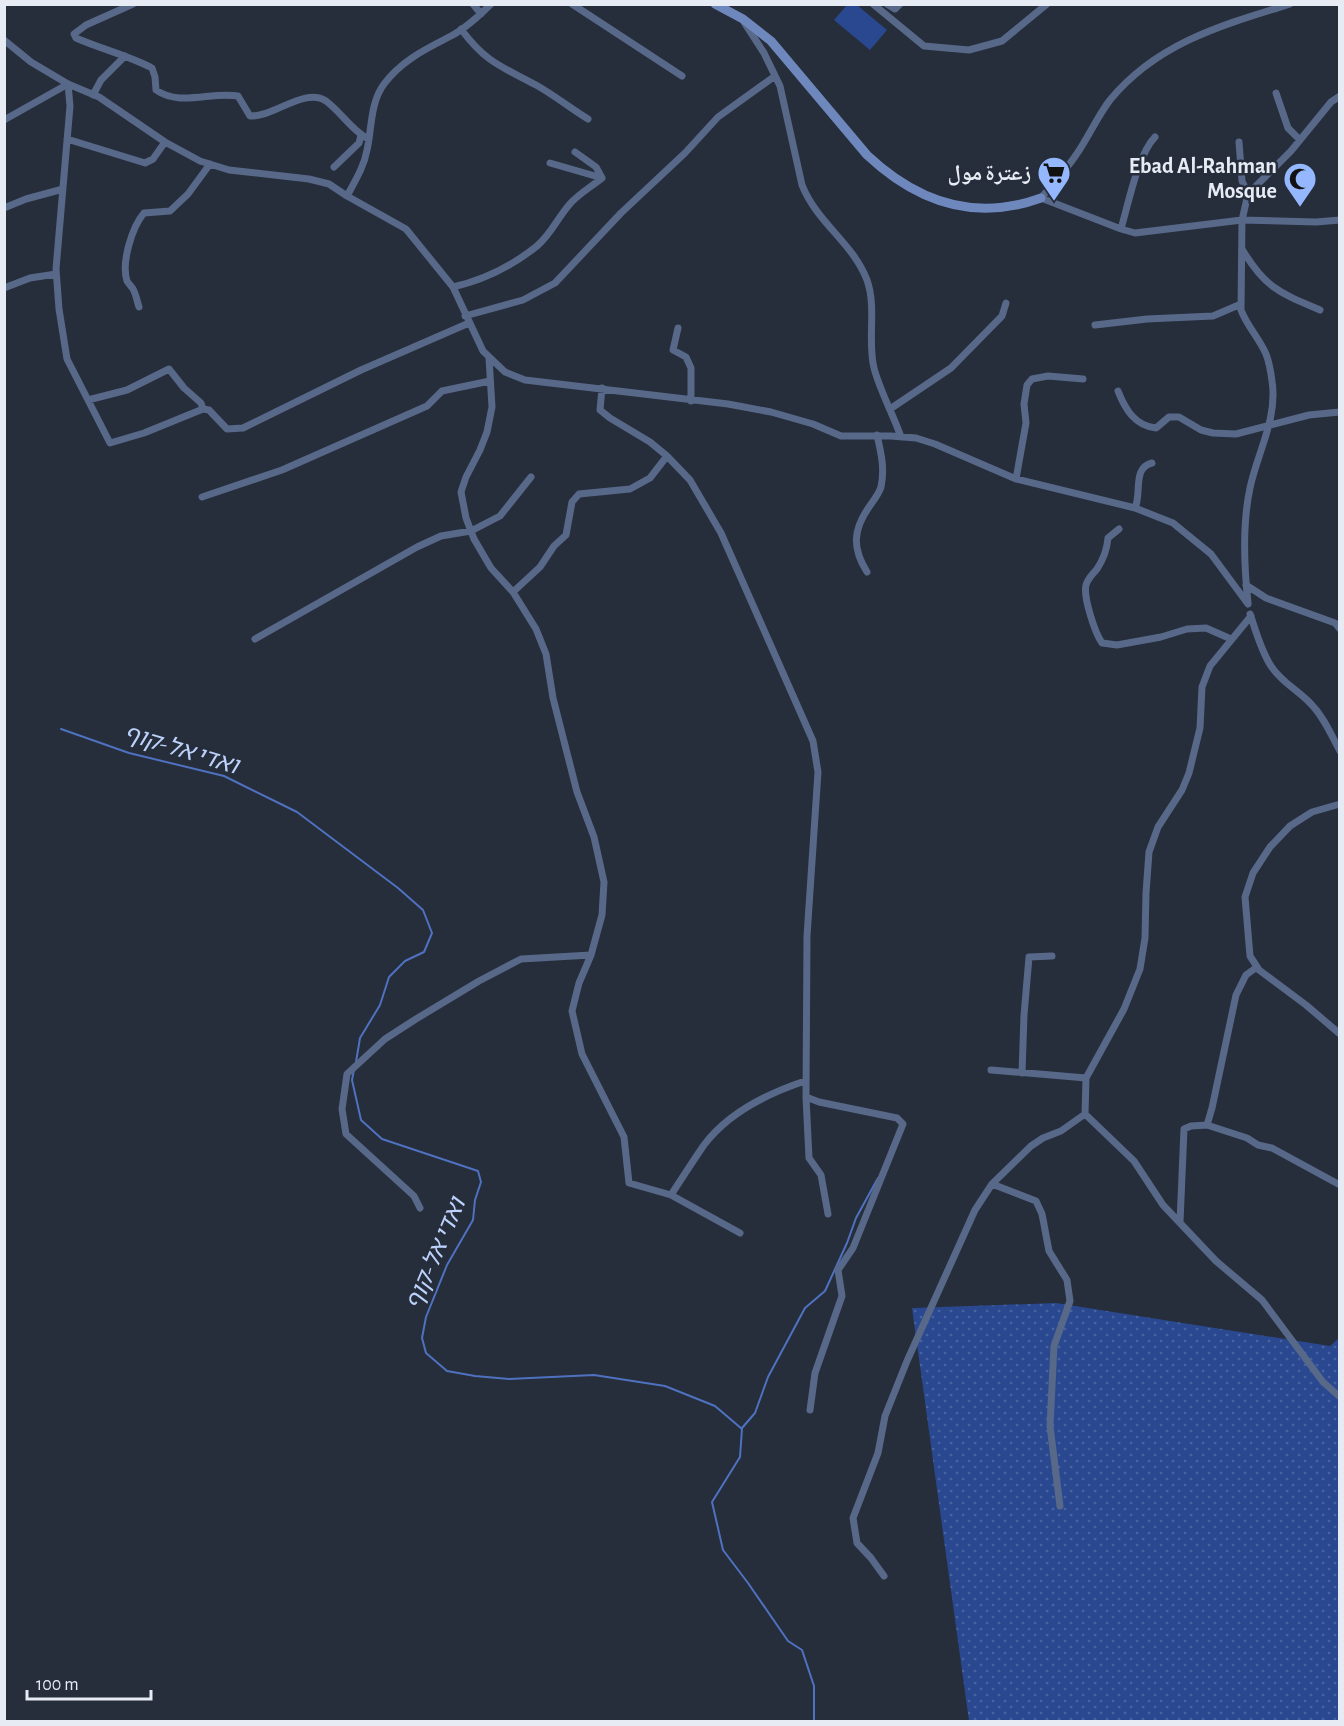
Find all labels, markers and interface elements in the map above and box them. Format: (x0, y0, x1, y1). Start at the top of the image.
supermarket icon: زعترة مول (1036, 155, 1072, 202)
place label: Ebad Al-Rahman Mosque (1129, 155, 1277, 202)
mosque icon: Ebad Al-Rahman Mosque (1282, 161, 1318, 208)
place label: زعترة مول (947, 162, 1031, 186)
water label: ואדי אל-קוף (121, 721, 243, 779)
water label: ואדי אל-קוף (402, 1193, 471, 1313)
scale bar (27, 1663, 152, 1701)
text: 100 m (36, 1676, 79, 1694)

